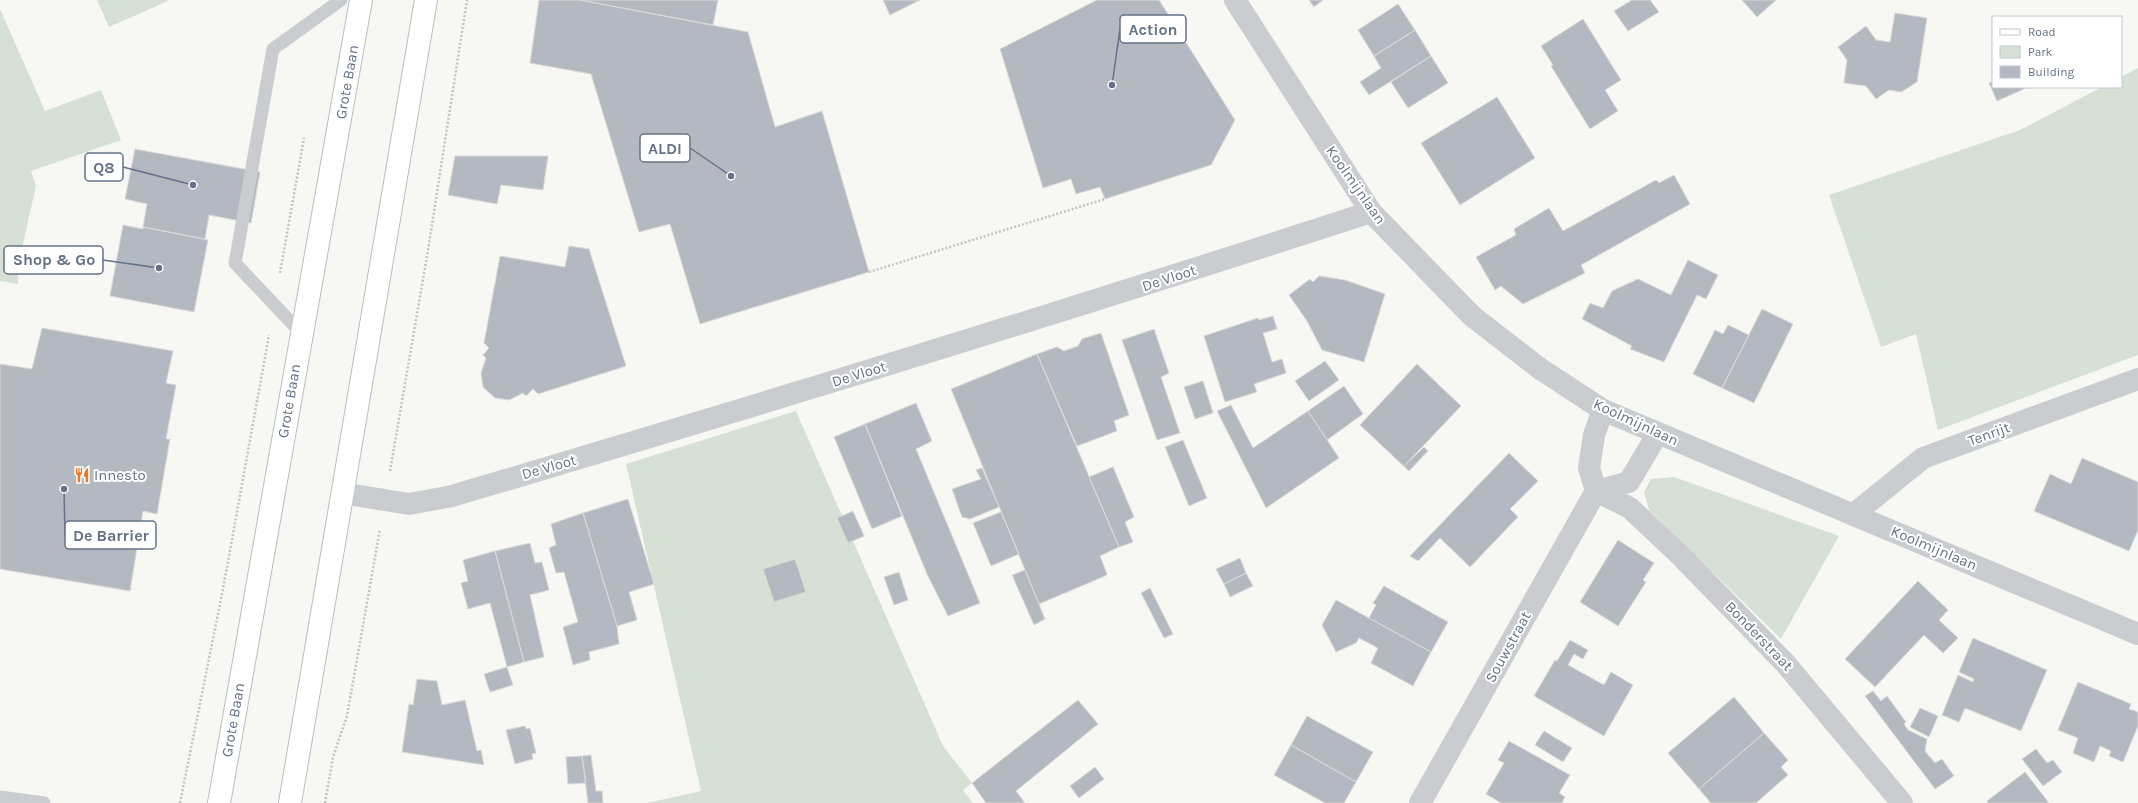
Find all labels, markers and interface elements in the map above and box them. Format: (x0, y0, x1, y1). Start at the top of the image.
callout: Action (1120, 15, 1186, 43)
legend (1992, 16, 2122, 88)
text: Action (1128, 20, 1178, 39)
text: Road (2028, 25, 2056, 39)
street label: Grote Baan (332, 43, 362, 121)
text: Park (2028, 45, 2053, 59)
text: Building (2028, 65, 2075, 79)
callout: ALDI (640, 134, 690, 162)
text: ALDI (648, 139, 682, 158)
street label: Koolmijnlaan (1322, 142, 1390, 228)
callout: Q8 (85, 153, 123, 181)
text: Q8 (93, 158, 115, 177)
callout: Shop & Go (4, 246, 103, 274)
text: Shop & Go (13, 250, 95, 269)
street label: De Vloot (1140, 261, 1199, 295)
street label: De Vloot (830, 357, 889, 391)
street label: Grote Baan (274, 362, 304, 440)
street label: Koolmijnlaan (1591, 394, 1681, 450)
street label: Tenrijt (1966, 418, 2013, 450)
street label: De Vloot (520, 451, 579, 483)
restaurant icon: Innesto (73, 466, 91, 484)
place label: Innesto (94, 466, 146, 484)
callout: De Barrier (65, 521, 156, 549)
street label: Koolmijnlaan (1888, 522, 1980, 574)
text: De Barrier (73, 526, 150, 545)
street label: Bonderstraat (1721, 597, 1797, 675)
street label: Souwstraat (1481, 608, 1535, 686)
street label: Grote Baan (218, 681, 248, 759)

